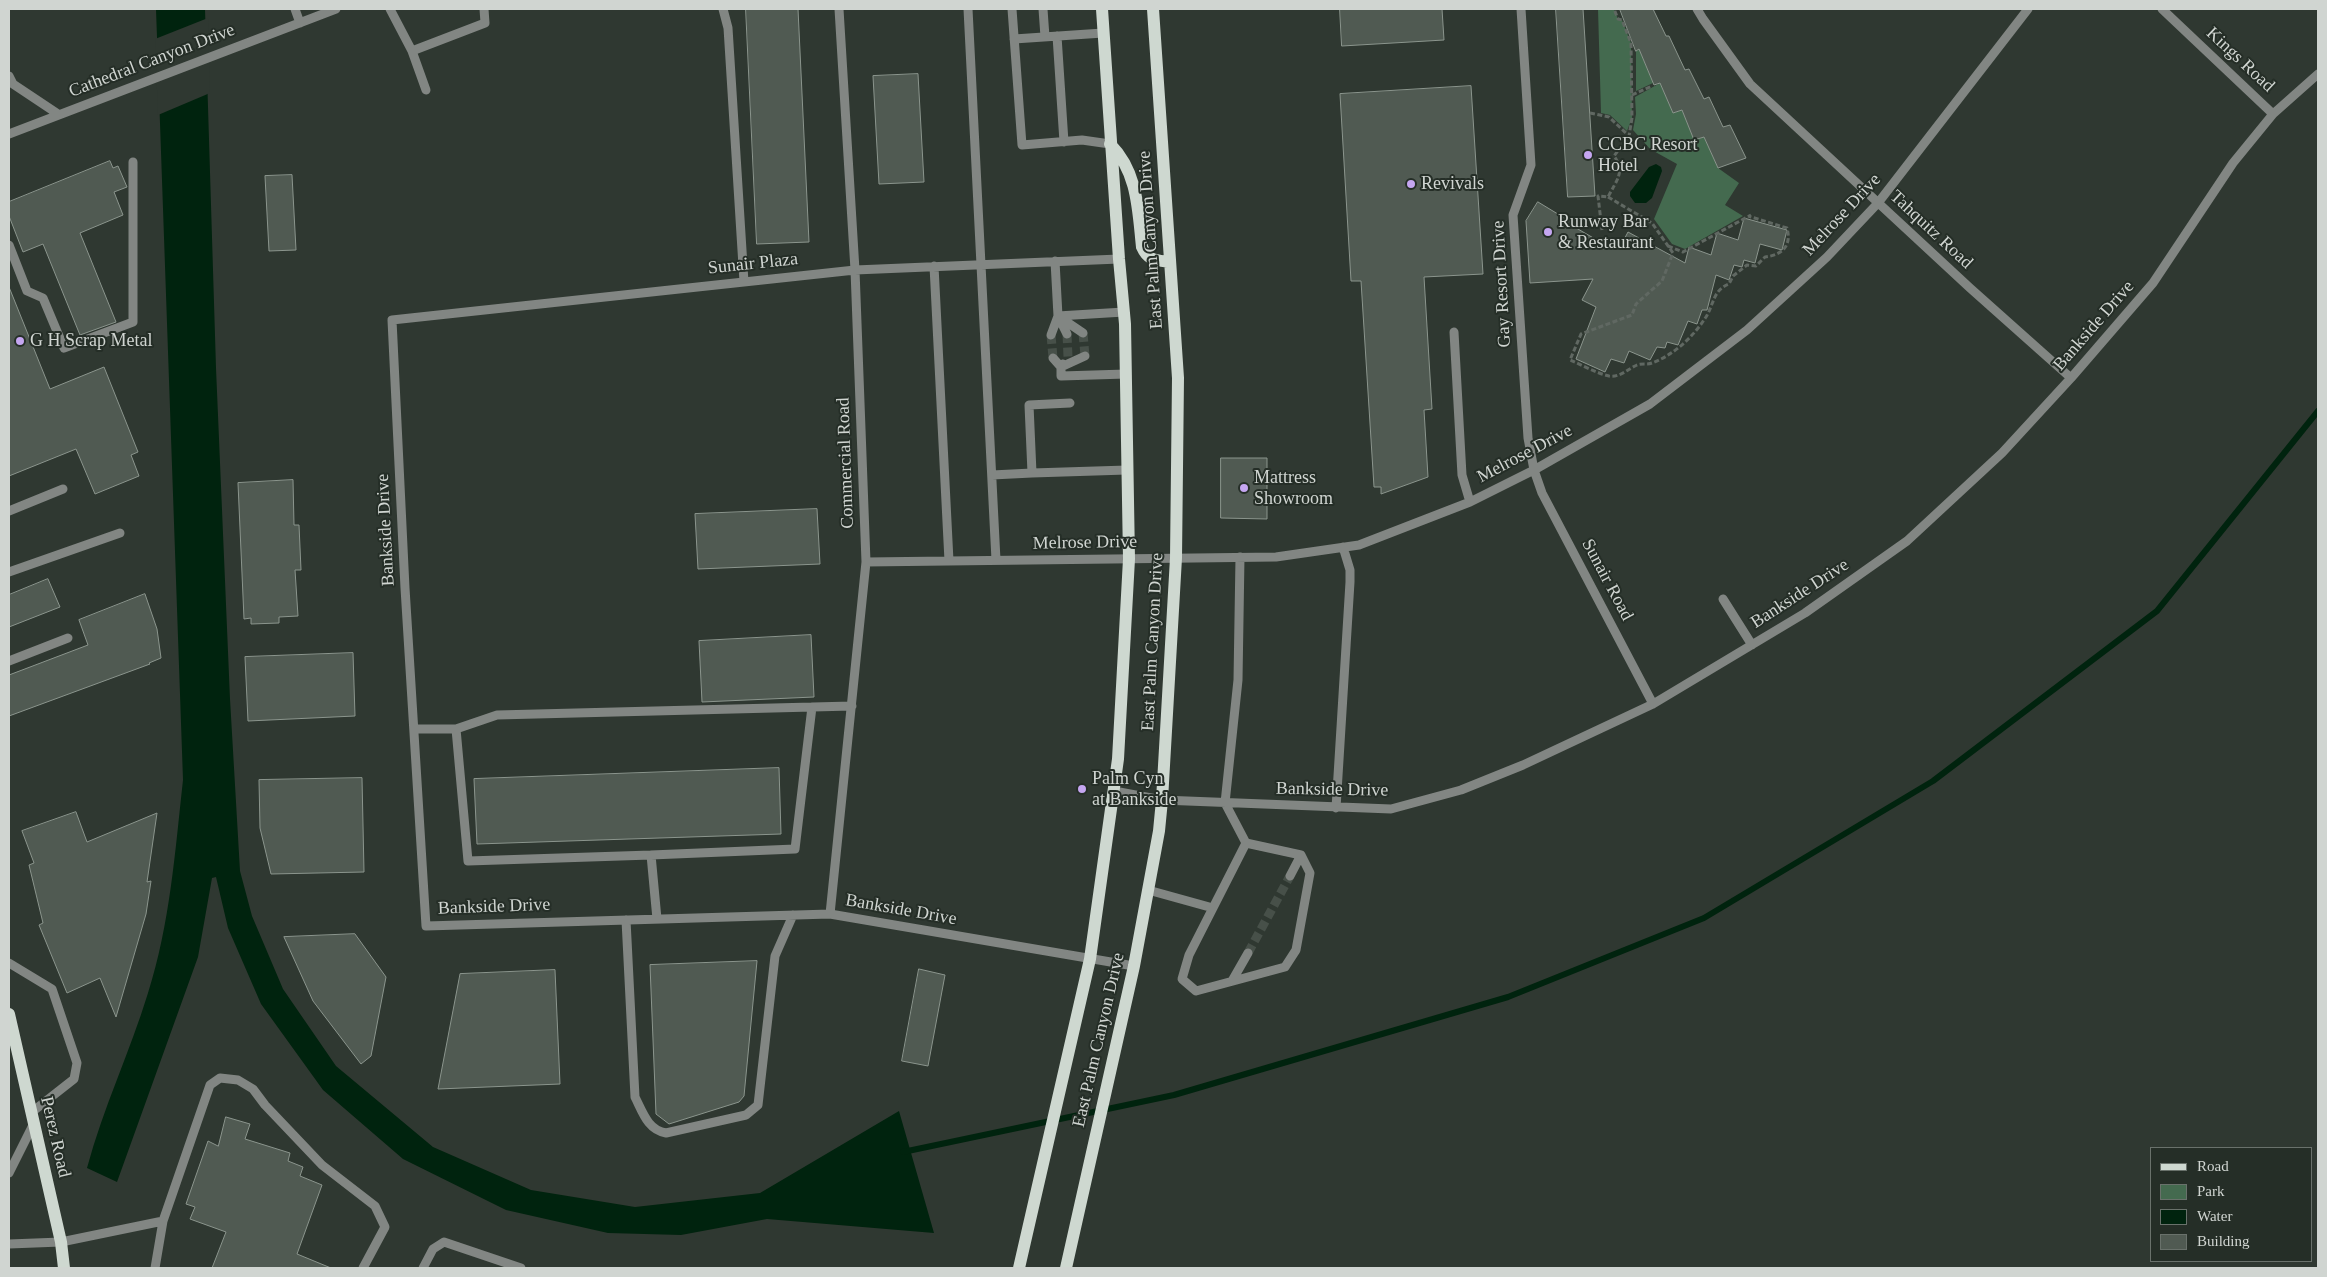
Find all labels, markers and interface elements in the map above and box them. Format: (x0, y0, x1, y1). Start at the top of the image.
street label: Cathedral Canyon Drive (66, 19, 238, 103)
street label: Kings Road (2201, 23, 2279, 97)
place label: CCBC Resort Hotel (1598, 134, 1698, 176)
marker: CCBC Resort Hotel (1582, 149, 1594, 161)
street label: East Palm Canyon Drive (1134, 150, 1168, 330)
street label: Melrose Drive (1798, 169, 1886, 261)
place label: Revivals (1421, 173, 1484, 195)
marker: Revivals (1405, 178, 1417, 190)
street label: Tahquitz Road (1885, 186, 1977, 274)
place label: Runway Bar & Restaurant (1558, 211, 1653, 253)
street label: Gay Resort Drive (1488, 220, 1516, 348)
marker: Runway Bar & Restaurant (1542, 226, 1554, 238)
street label: Sunair Plaza (707, 249, 799, 279)
street label: Bankside Drive (2049, 276, 2139, 376)
place label: G H Scrap Metal (30, 330, 152, 352)
marker: G H Scrap Metal (14, 335, 26, 347)
street label: Commercial Road (833, 397, 859, 529)
street label: Melrose Drive (1474, 420, 1576, 488)
place label: Mattress Showroom (1254, 467, 1333, 509)
street label: Bankside Drive (372, 473, 400, 587)
marker: Mattress Showroom (1238, 482, 1250, 494)
street label: Melrose Drive (1033, 531, 1137, 555)
street label: Sunair Road (1576, 535, 1638, 625)
street label: East Palm Canyon Drive (1138, 552, 1168, 732)
street label: Bankside Drive (1747, 554, 1853, 634)
place label: Palm Cyn at Bankside (1092, 768, 1176, 811)
street label: Bankside Drive (1276, 778, 1388, 802)
marker: Palm Cyn at Bankside (1076, 783, 1088, 795)
street label: Bankside Drive (844, 890, 958, 930)
street label: Bankside Drive (437, 894, 551, 920)
street label: East Palm Canyon Drive (1068, 951, 1130, 1129)
street label: Perez Road (35, 1094, 75, 1180)
legend (2150, 1147, 2312, 1262)
text: Road (2197, 1158, 2229, 1174)
text: Park (2197, 1183, 2225, 1199)
text: Water (2197, 1208, 2232, 1224)
text: Building (2197, 1233, 2250, 1249)

